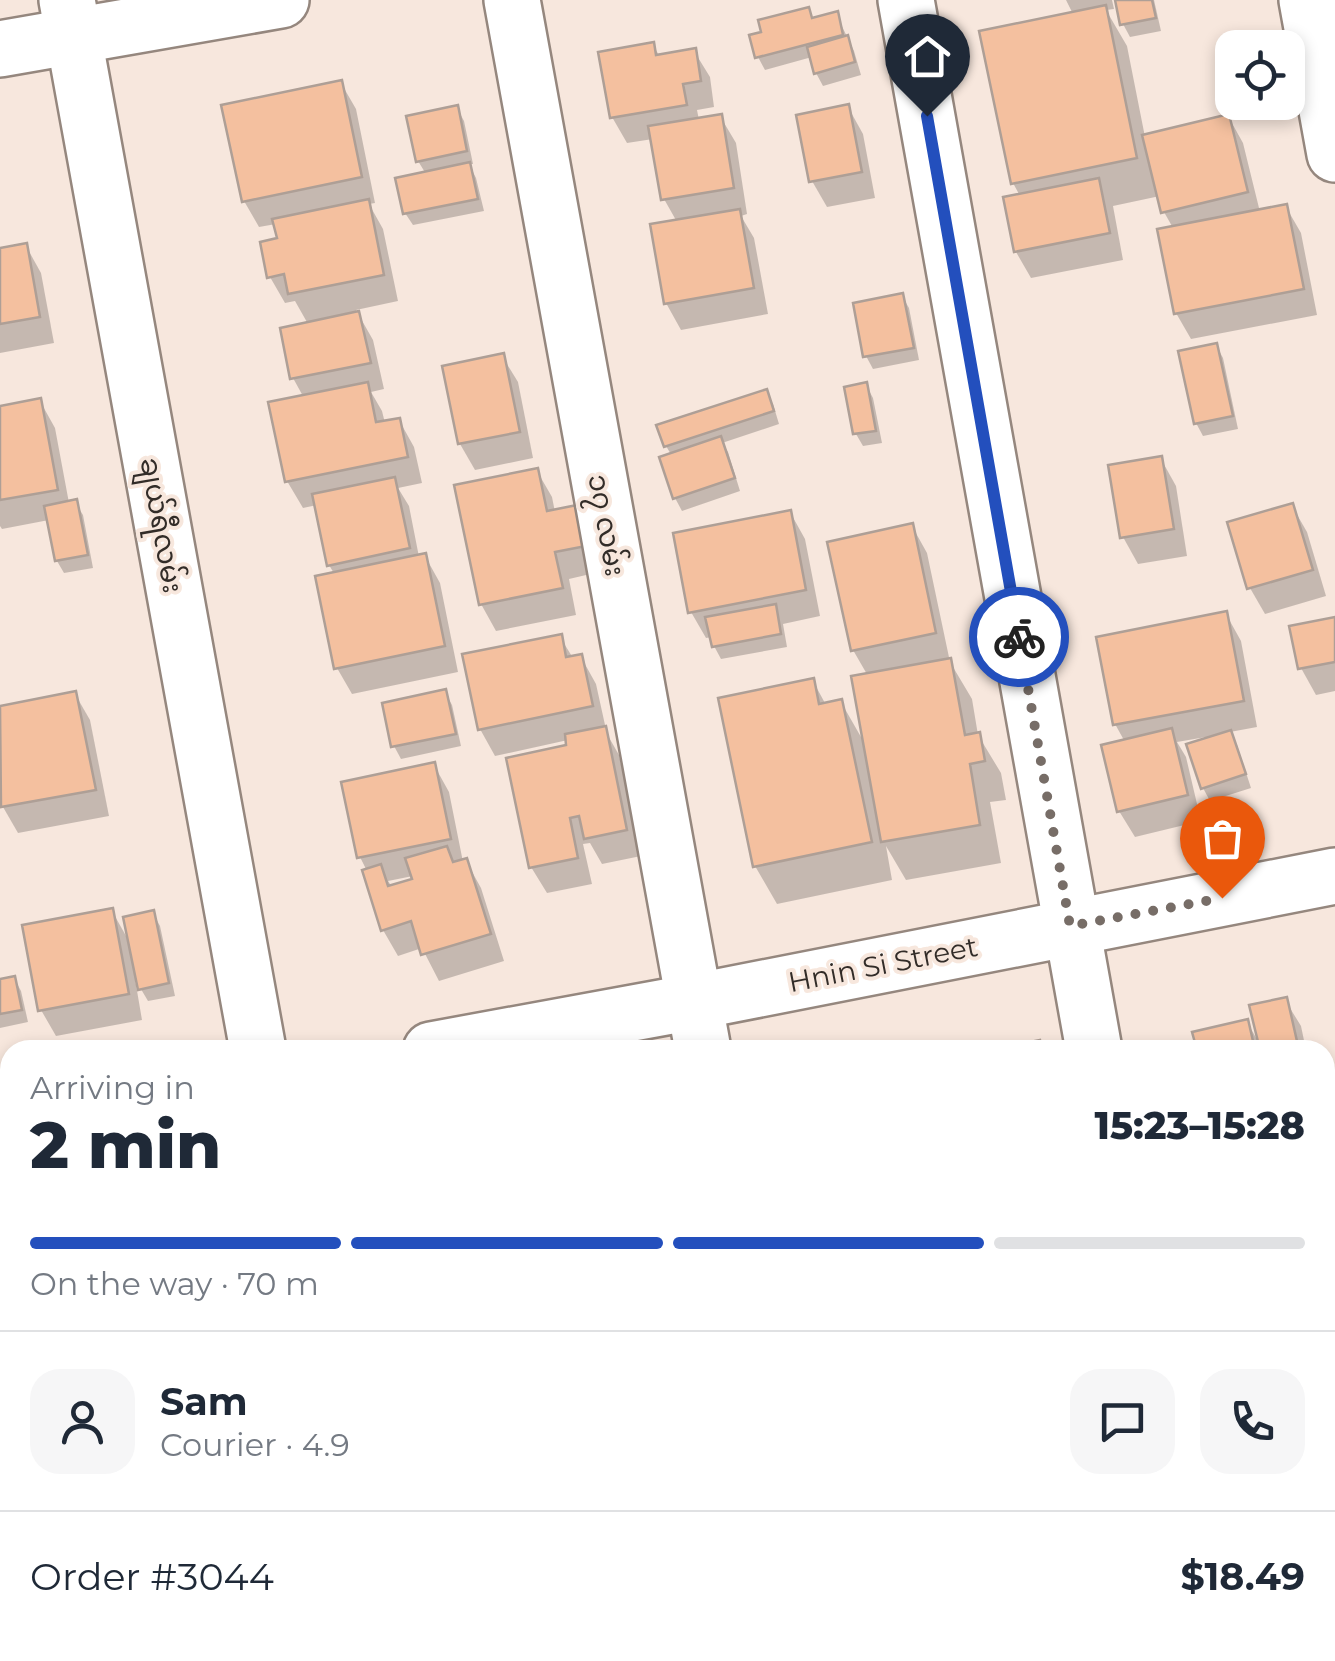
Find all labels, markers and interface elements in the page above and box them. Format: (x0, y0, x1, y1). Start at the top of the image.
pin (885, 14, 970, 117)
icon: home (900, 29, 955, 84)
map controls (1215, 30, 1305, 120)
button: locate (1215, 30, 1305, 120)
street label: ချယ်ရီလမ်း (127, 454, 192, 596)
street label: ၁၇ လမ်း (575, 471, 634, 580)
courier (969, 587, 1069, 687)
icon: bike (992, 610, 1047, 665)
pin (1180, 796, 1265, 899)
icon: bag (1195, 811, 1250, 866)
street label: Hnin Si Street (785, 929, 981, 999)
text: Arriving in (30, 1068, 195, 1107)
text: 15:23–15:28 (1095, 1102, 1305, 1149)
text: 2 min (30, 1105, 221, 1184)
text: On the way · 70 m (30, 1264, 319, 1303)
button: person (30, 1369, 135, 1474)
button: chat (1070, 1369, 1175, 1474)
button: phone (1200, 1369, 1305, 1474)
text: Sam (160, 1378, 248, 1425)
text: Courier · 4.9 (160, 1425, 350, 1464)
text: Order #3044 (30, 1553, 274, 1600)
text: $18.49 (1181, 1553, 1305, 1600)

